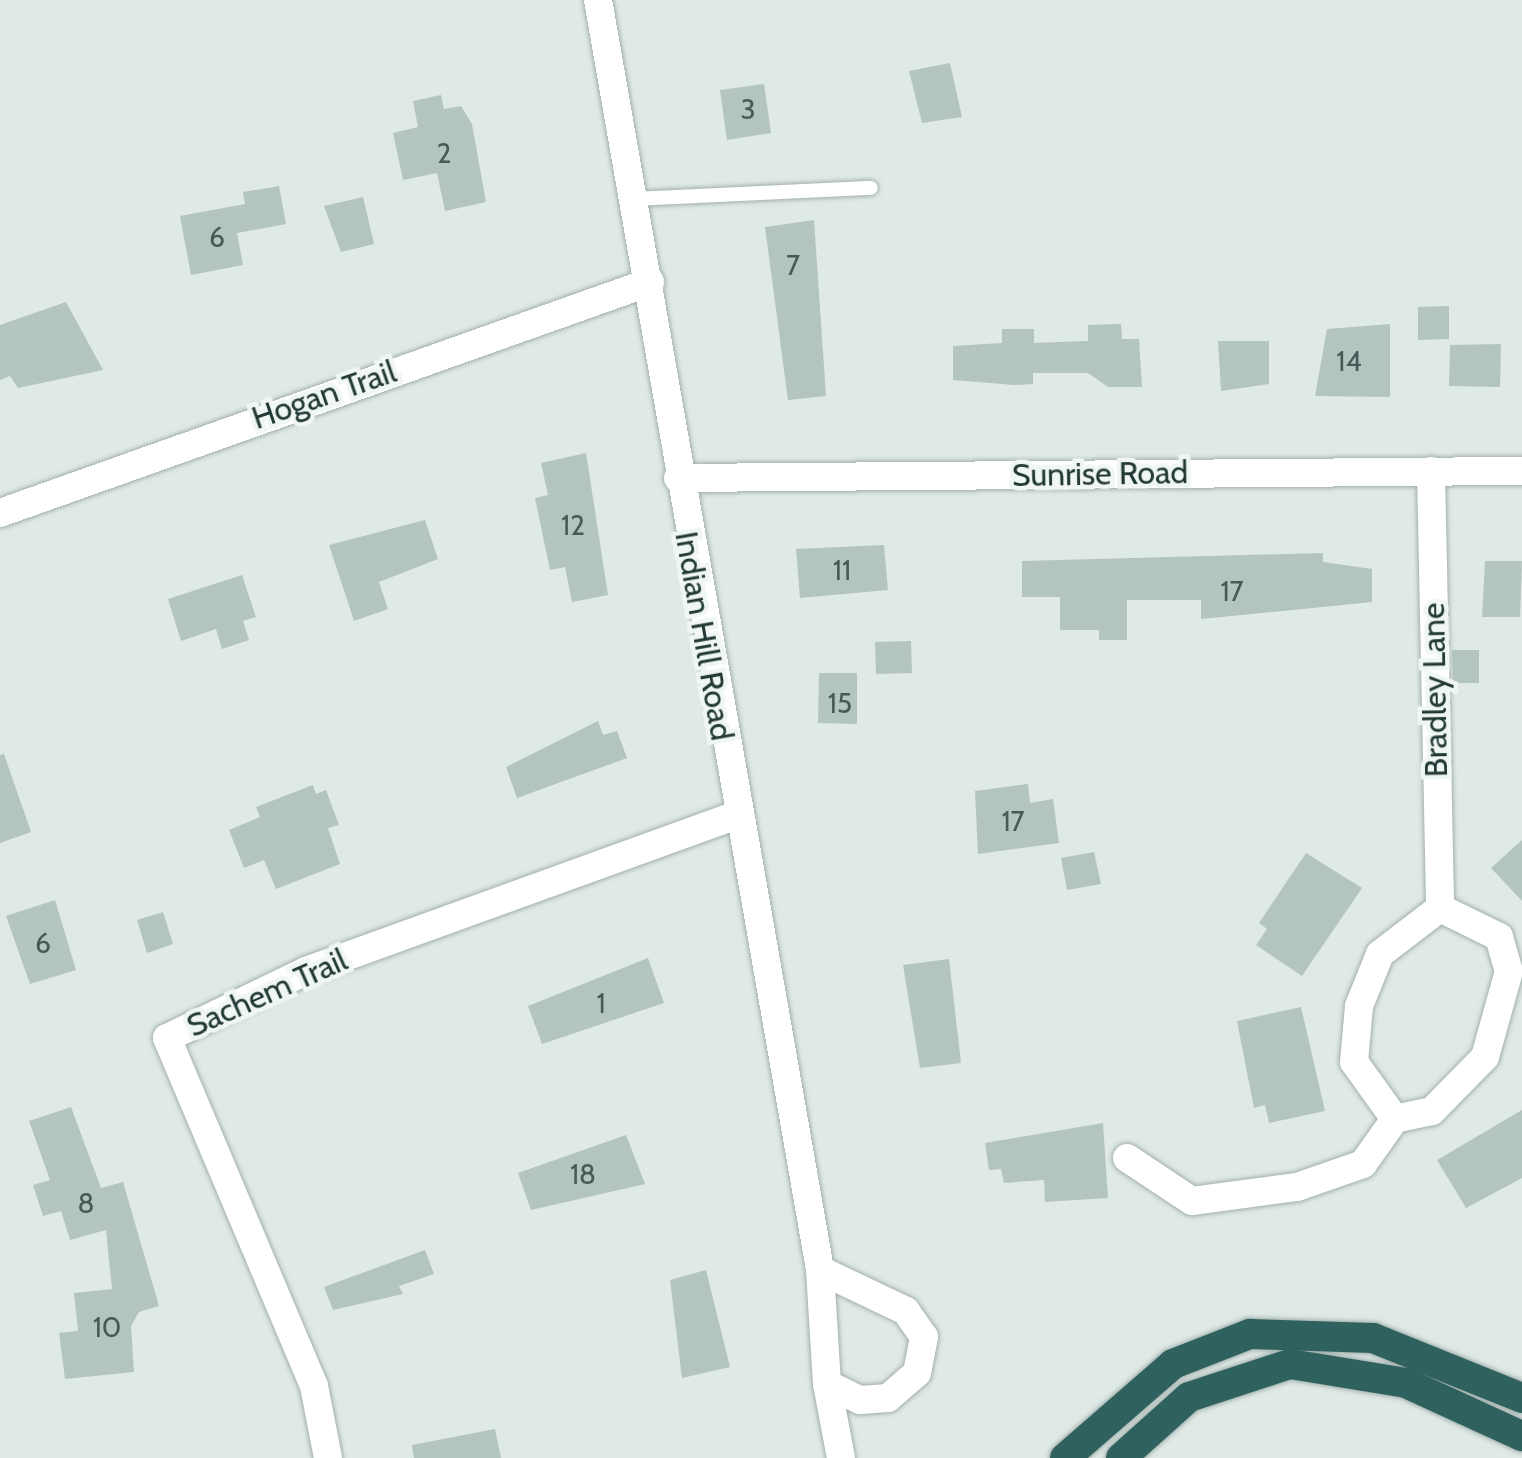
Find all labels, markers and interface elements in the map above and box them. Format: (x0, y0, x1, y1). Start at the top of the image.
house number: 3 (740, 92, 756, 126)
house number: 2 (437, 136, 451, 170)
house number: 6 (209, 220, 225, 254)
house number: 7 (786, 248, 800, 282)
house number: 14 (1336, 344, 1362, 378)
street label: Hogan Trail (247, 352, 401, 438)
street label: Sunrise Road (1012, 453, 1188, 495)
house number: 12 (561, 508, 585, 542)
street label: Indian Hill Road (667, 528, 741, 744)
house number: 11 (833, 553, 851, 587)
house number: 17 (1220, 574, 1244, 608)
street label: Bradley Lane (1414, 602, 1456, 778)
house number: 15 (828, 686, 852, 720)
house number: 17 (1001, 804, 1025, 838)
house number: 6 (35, 926, 51, 960)
street label: Sachem Trail (181, 941, 353, 1045)
house number: 1 (596, 986, 606, 1020)
house number: 18 (570, 1157, 596, 1191)
house number: 8 (78, 1186, 94, 1220)
house number: 10 (93, 1310, 121, 1344)

